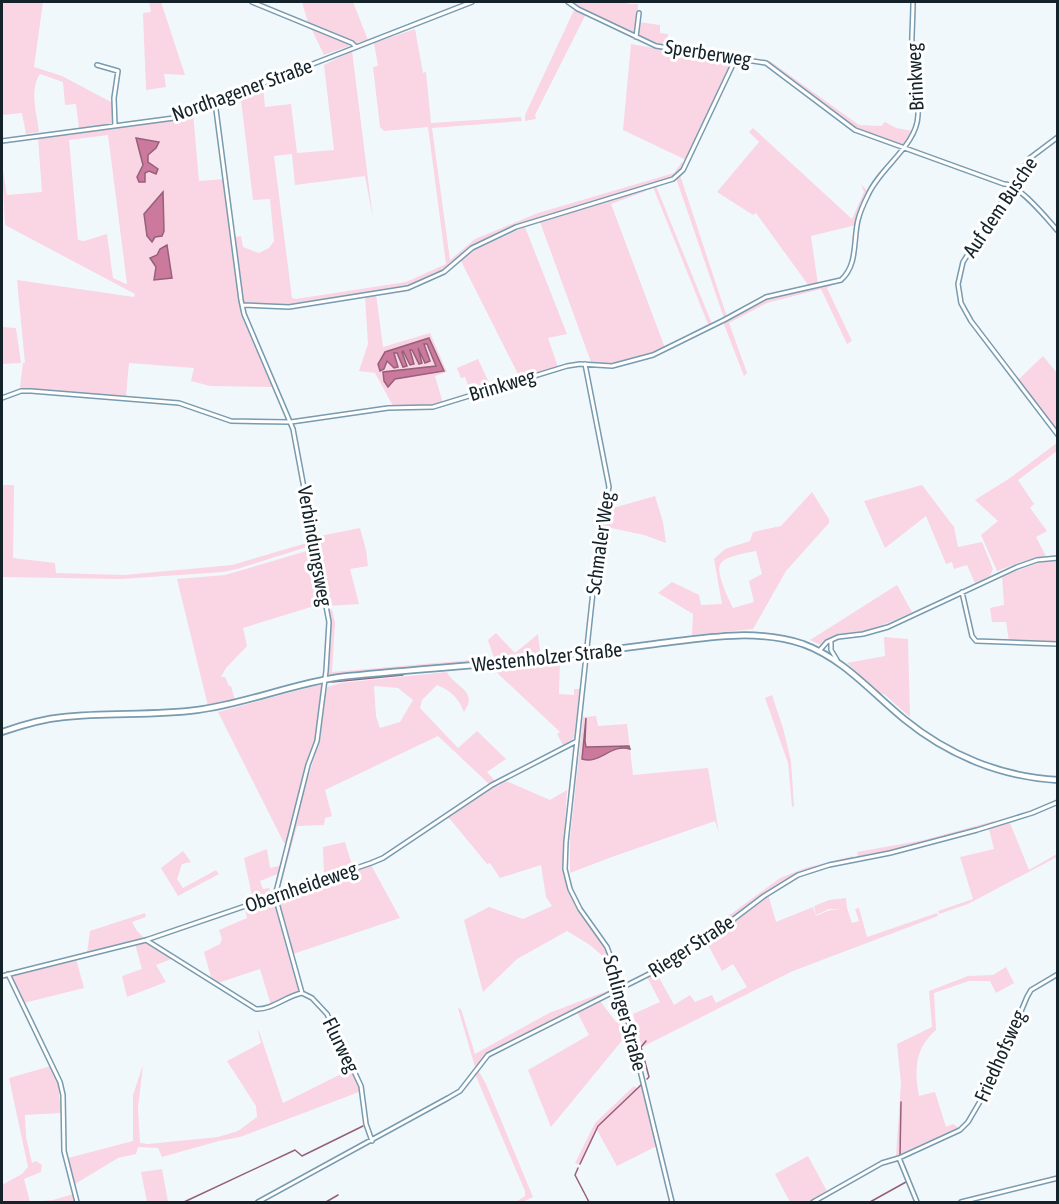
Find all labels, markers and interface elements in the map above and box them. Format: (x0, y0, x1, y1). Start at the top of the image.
street label: Sperberweg (663, 34, 753, 71)
street label: Brinkweg (901, 42, 928, 112)
street label: Nordhagener Straße (168, 53, 315, 126)
street label: Auf dem Busche (958, 152, 1042, 261)
street label: Brinkweg (466, 363, 538, 405)
street label: Verbindungsweg (294, 484, 337, 608)
street label: Schmaler Weg (581, 490, 618, 596)
street label: Westenholzer Straße (471, 637, 623, 676)
street label: Obernheideweg (242, 856, 360, 916)
street label: Rieger Straße (644, 910, 738, 982)
street label: Schlinger Straße (599, 953, 652, 1073)
street label: Friedhofsweg (969, 1006, 1030, 1105)
street label: Flurweg (318, 1014, 365, 1076)

